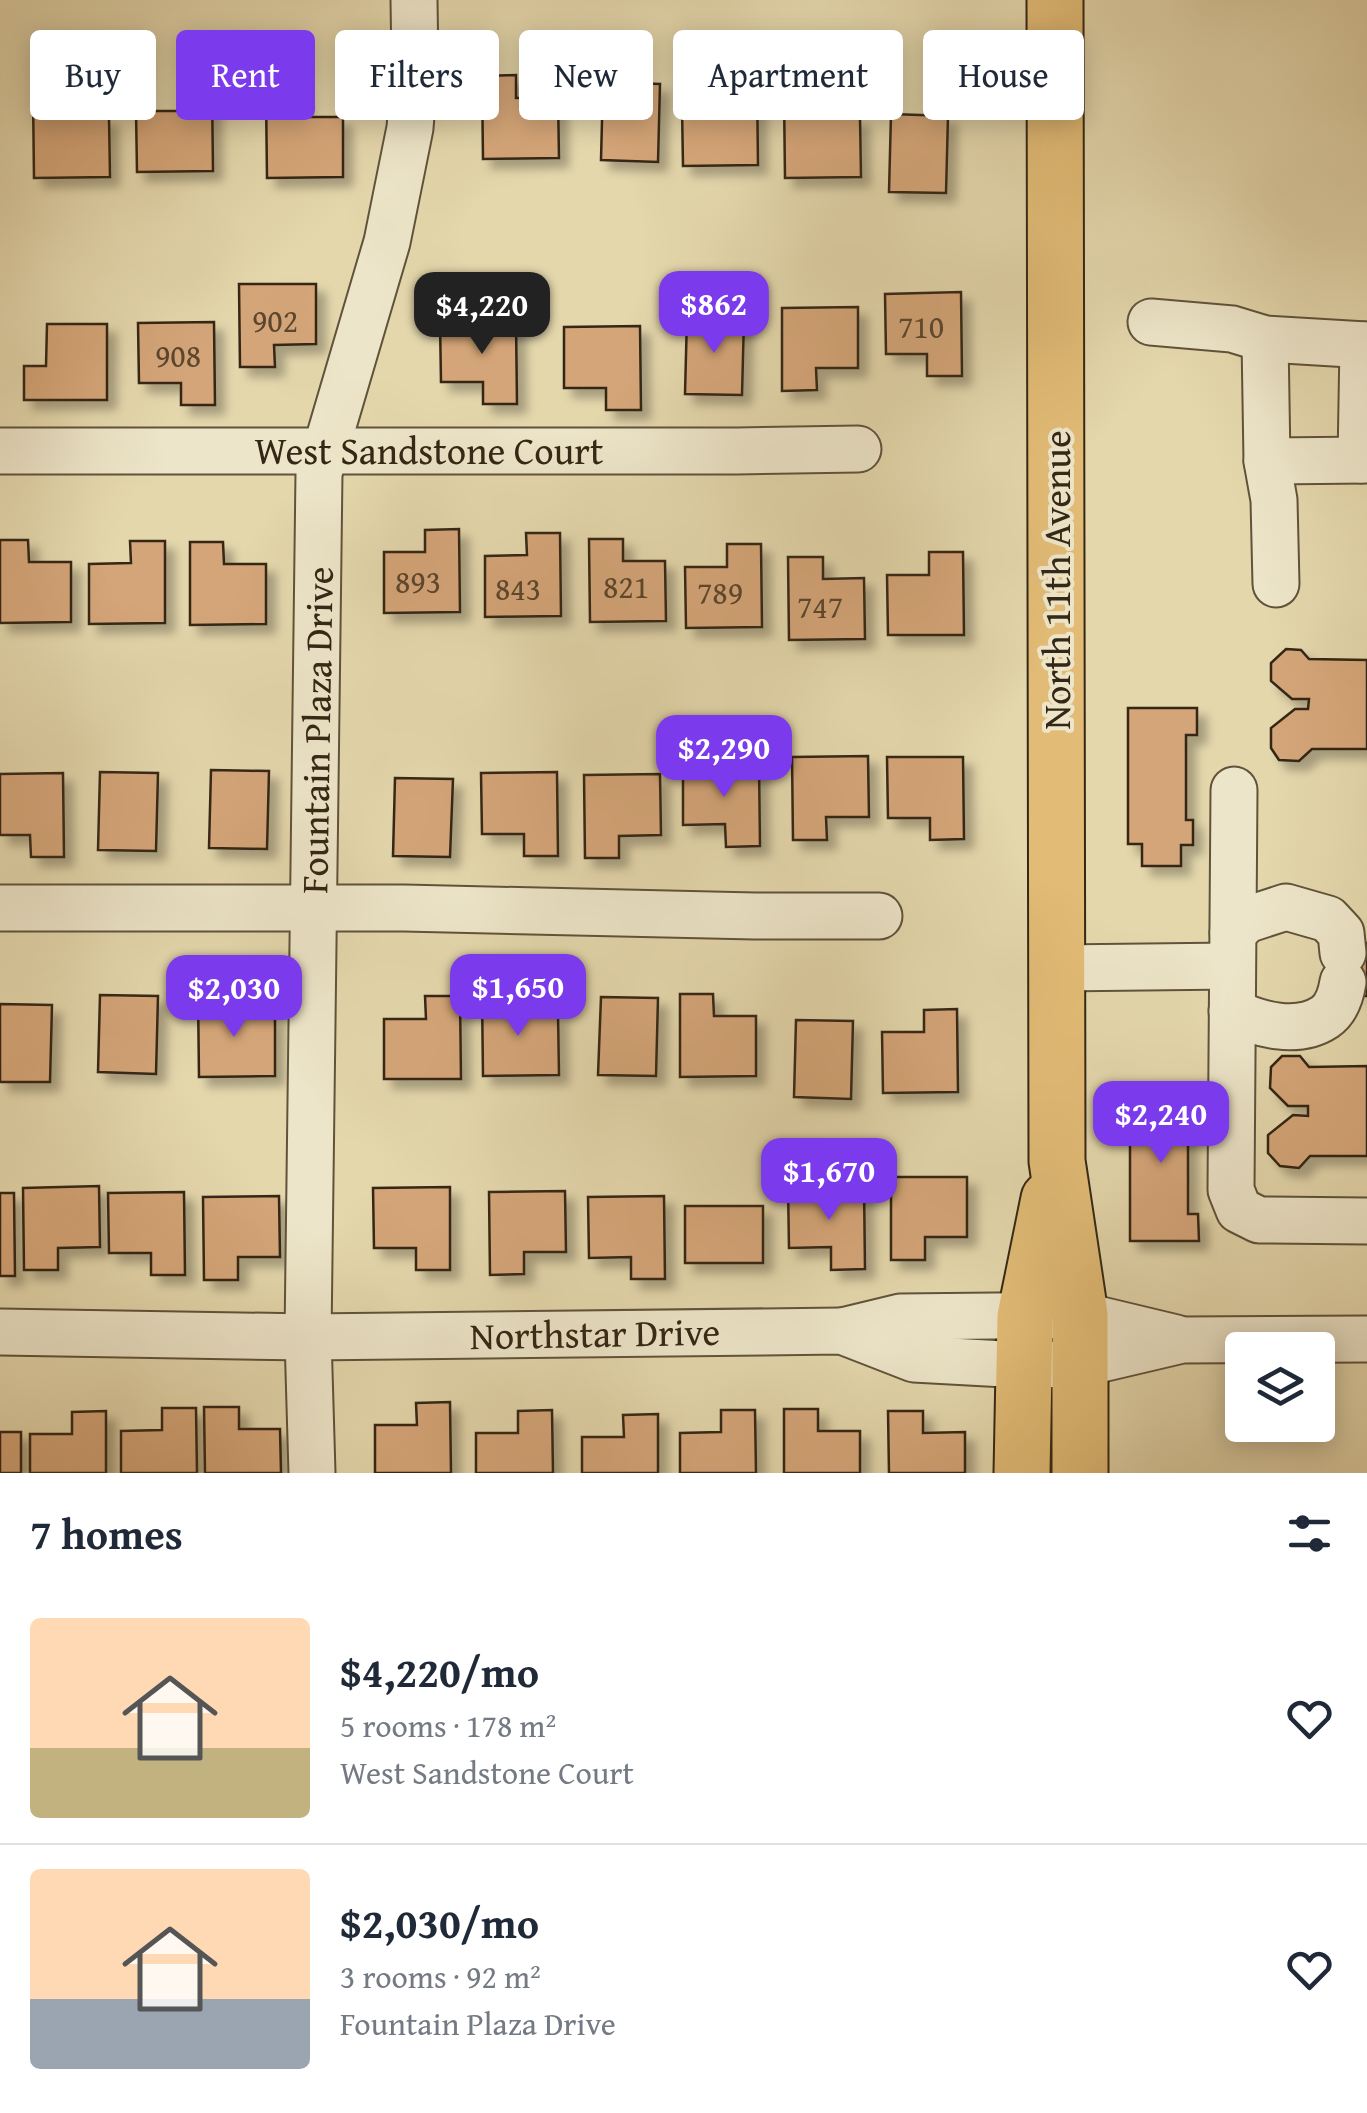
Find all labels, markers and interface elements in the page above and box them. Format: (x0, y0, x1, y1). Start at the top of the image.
chip: Buy (30, 30, 156, 120)
chip: Rent (176, 30, 315, 120)
chip: Filters (335, 30, 499, 120)
chip: New (519, 30, 653, 120)
chip: Apartment (673, 30, 903, 120)
chip: House (923, 30, 1084, 120)
pin: $862 (655, 271, 773, 356)
pin: $4,220 (401, 272, 563, 357)
text: $862 (681, 280, 747, 327)
text: $4,220 (436, 281, 528, 328)
house number: 902 (252, 297, 298, 344)
house number: 710 (898, 303, 944, 350)
house number: 908 (155, 332, 201, 379)
street label: West Sandstone Court (255, 422, 603, 478)
street label: North 11th Avenue (1028, 430, 1084, 730)
house number: 893 (395, 558, 441, 605)
house number: 821 (603, 563, 649, 610)
house number: 843 (495, 565, 541, 612)
street label: Fountain Plaza Drive (285, 566, 347, 894)
house number: 789 (697, 569, 743, 616)
house number: 747 (797, 583, 843, 630)
pin: $2,290 (643, 715, 805, 800)
text: $2,290 (678, 724, 770, 771)
pin: $1,650 (437, 954, 599, 1039)
pin: $2,030 (153, 955, 315, 1040)
text: $1,650 (472, 963, 564, 1010)
text: $2,030 (188, 964, 280, 1011)
pin: $2,240 (1080, 1081, 1242, 1166)
text: $2,240 (1115, 1090, 1207, 1137)
pin: $1,670 (748, 1138, 910, 1223)
text: $1,670 (783, 1147, 875, 1194)
street label: Northstar Drive (469, 1303, 721, 1363)
map controls (1225, 1332, 1335, 1442)
button: layers (1225, 1332, 1335, 1442)
text: 7 homes (30, 1503, 183, 1564)
icon: filters (1282, 1506, 1337, 1561)
text: $4,220/mo (340, 1641, 539, 1702)
icon: home (110, 1658, 230, 1778)
icon: heart (1282, 1691, 1337, 1746)
text: 5 rooms · 178 m² (340, 1702, 556, 1749)
text: West Sandstone Court (340, 1749, 634, 1796)
text: $2,030/mo (340, 1892, 539, 1953)
icon: home (110, 1909, 230, 2029)
icon: heart (1282, 1942, 1337, 1997)
text: 3 rooms · 92 m² (340, 1953, 541, 2000)
text: Fountain Plaza Drive (340, 2000, 616, 2047)

